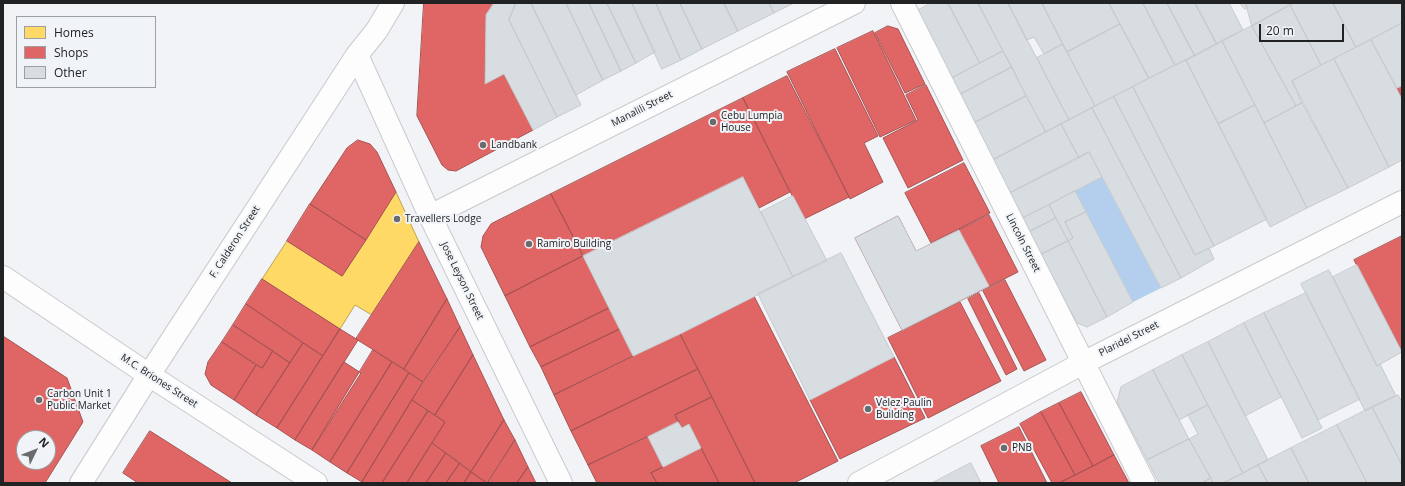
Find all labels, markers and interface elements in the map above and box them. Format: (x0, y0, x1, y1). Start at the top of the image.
legend (16, 16, 156, 88)
scale bar (1261, 16, 1346, 42)
text: 20 m (1266, 22, 1294, 39)
text: Homes (54, 24, 94, 41)
text: Shops (54, 44, 88, 61)
text: Other (54, 64, 87, 81)
street label: Manalili Street (609, 88, 675, 130)
place label: Cebu Lumpia House (721, 110, 783, 134)
marker: Cebu Lumpia House (708, 117, 718, 127)
place label: Landbank (491, 139, 537, 151)
marker: Landbank (478, 140, 488, 150)
street label: F. Calderon Street (207, 204, 263, 280)
street label: Lincoln Street (1003, 212, 1043, 274)
place label: Travellers Lodge (405, 213, 481, 225)
marker: Travellers Lodge (392, 214, 402, 224)
place label: Ramiro Building (537, 238, 611, 250)
marker: Ramiro Building (524, 239, 534, 249)
street label: Jose Leyson Street (438, 240, 486, 322)
street label: Plaridel Street (1097, 319, 1161, 359)
street label: M.C. Briones Street (118, 352, 200, 410)
place label: Carbon Unit 1 Public Market (47, 388, 112, 412)
marker: Carbon Unit 1 Public Market (34, 395, 44, 405)
place label: Velez Paulin Building (876, 397, 932, 420)
marker: Velez Paulin Building (863, 404, 873, 414)
north arrow (16, 430, 56, 470)
text: N (36, 434, 53, 451)
place label: PNB (1012, 442, 1032, 454)
marker: PNB (999, 443, 1009, 453)

